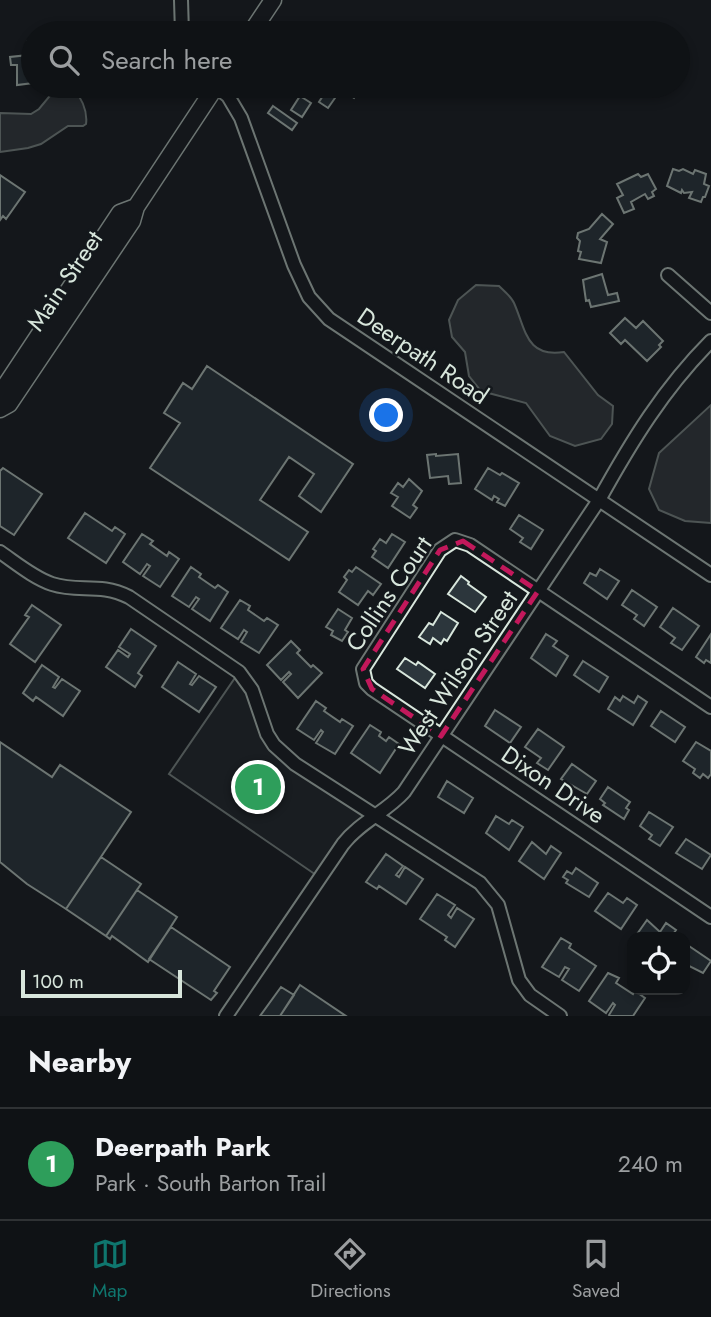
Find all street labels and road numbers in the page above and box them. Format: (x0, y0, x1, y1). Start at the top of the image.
street label: Main Street (18, 223, 111, 338)
street label: Deerpath Road (351, 299, 496, 413)
street label: Collins Court (337, 529, 440, 658)
street label: West Wilson Street (389, 583, 526, 762)
street label: Dixon Drive (494, 737, 612, 832)

